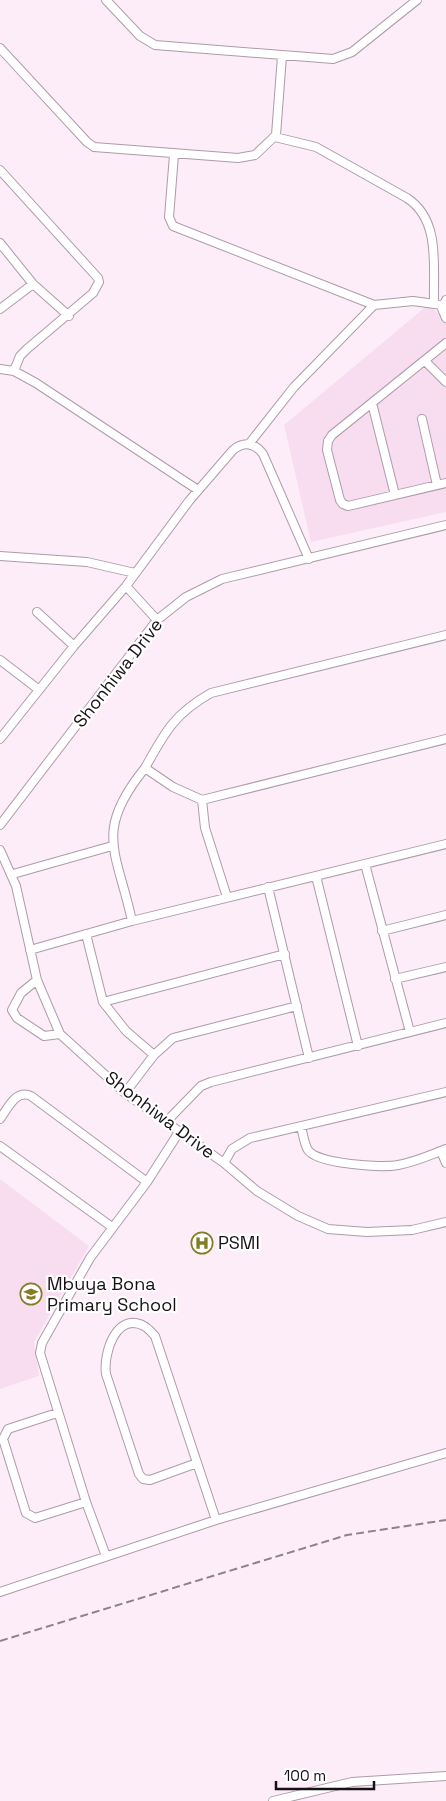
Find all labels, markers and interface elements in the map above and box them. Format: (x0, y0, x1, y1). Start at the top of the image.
street label: Shonhiwa Drive (68, 614, 167, 732)
street label: Shonhiwa Drive (101, 1066, 220, 1164)
hospital icon: PSMI (190, 1231, 214, 1255)
place label: PSMI (218, 1231, 260, 1254)
place label: Mbuya Bona Primary School (47, 1272, 177, 1316)
school or university icon: Mbuya Bona Primary School (19, 1282, 43, 1306)
scale bar (276, 1758, 374, 1790)
text: 100 m (284, 1766, 326, 1785)

